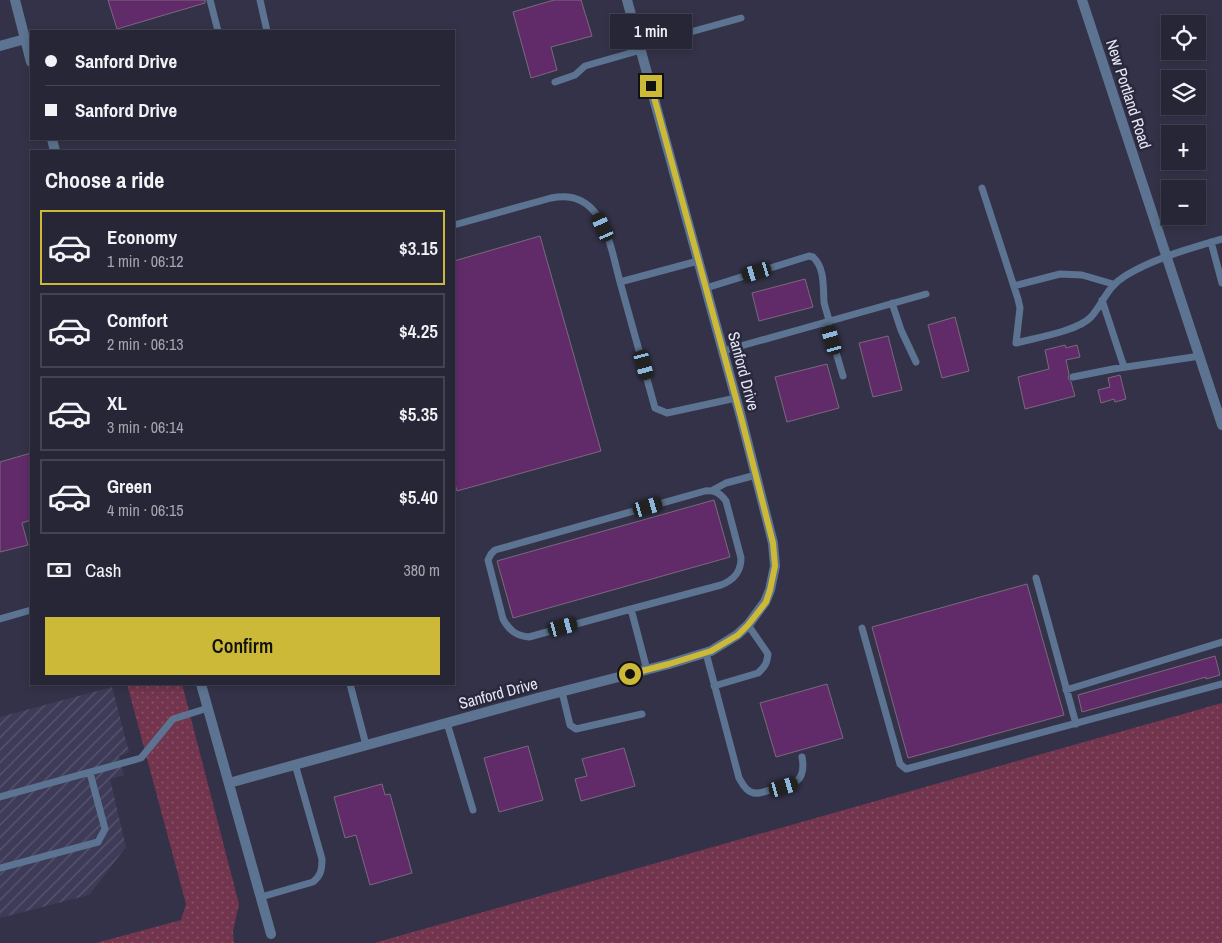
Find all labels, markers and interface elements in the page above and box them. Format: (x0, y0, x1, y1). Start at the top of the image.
callout: 1 min (610, 13, 692, 48)
map controls (1161, 15, 1206, 225)
button: locate (1161, 15, 1206, 60)
text: 1 min (634, 20, 668, 42)
street label: New Portland Road (1101, 37, 1157, 151)
text: Sanford Drive (75, 48, 177, 74)
button: layers (1161, 70, 1206, 115)
route end (640, 75, 662, 97)
text: Sanford Drive (75, 97, 177, 123)
button: + (1161, 125, 1206, 170)
text: Choose a ride (45, 165, 164, 195)
button: − (1161, 180, 1206, 225)
car (590, 210, 615, 244)
text: Economy (107, 224, 177, 250)
icon: car (47, 225, 92, 270)
text: $3.15 (399, 235, 438, 261)
text: 1 min · 06:12 (107, 250, 184, 272)
car (740, 260, 773, 284)
text: Comfort (107, 307, 168, 333)
icon: car (47, 308, 92, 353)
text: $4.25 (399, 318, 438, 344)
car (820, 324, 843, 356)
street label: Sanford Drive (723, 329, 765, 413)
text: 2 min · 06:13 (107, 333, 184, 355)
car (632, 349, 655, 381)
text: XL (107, 390, 127, 416)
icon: car (47, 391, 92, 436)
text: $5.35 (399, 401, 438, 427)
text: 3 min · 06:14 (107, 416, 184, 438)
text: Green (107, 473, 152, 499)
icon: car (47, 474, 92, 519)
text: $5.40 (399, 484, 438, 510)
car (631, 496, 664, 518)
text: 4 min · 06:15 (107, 499, 184, 521)
icon: cash (45, 556, 73, 584)
text: Cash (85, 557, 121, 583)
text: 380 m (404, 559, 440, 581)
car (546, 616, 579, 638)
button: Confirm (45, 617, 440, 675)
route start (619, 663, 641, 685)
street label: Sanford Drive (456, 672, 540, 714)
car (767, 776, 800, 798)

